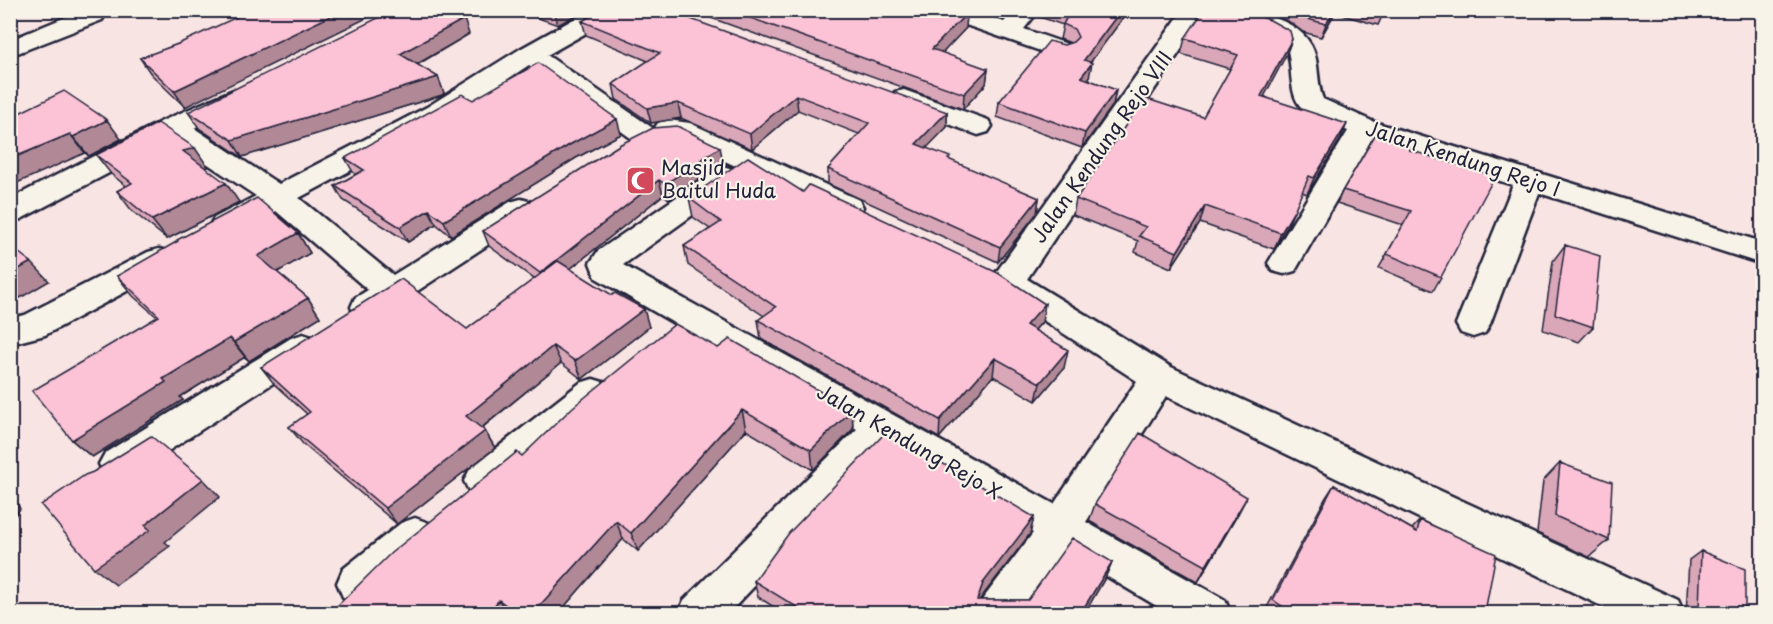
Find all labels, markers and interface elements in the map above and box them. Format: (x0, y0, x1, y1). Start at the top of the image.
street label: Jalan Kendung Rejo VIII (1023, 44, 1179, 248)
street label: Jalan Kendung Rejo I (1362, 112, 1564, 204)
place label: Masjid Baitul Huda (661, 152, 777, 205)
mosque icon: Masjid Baitul Huda (624, 164, 656, 196)
street label: Jalan Kendung Rejo X (812, 376, 1007, 506)

